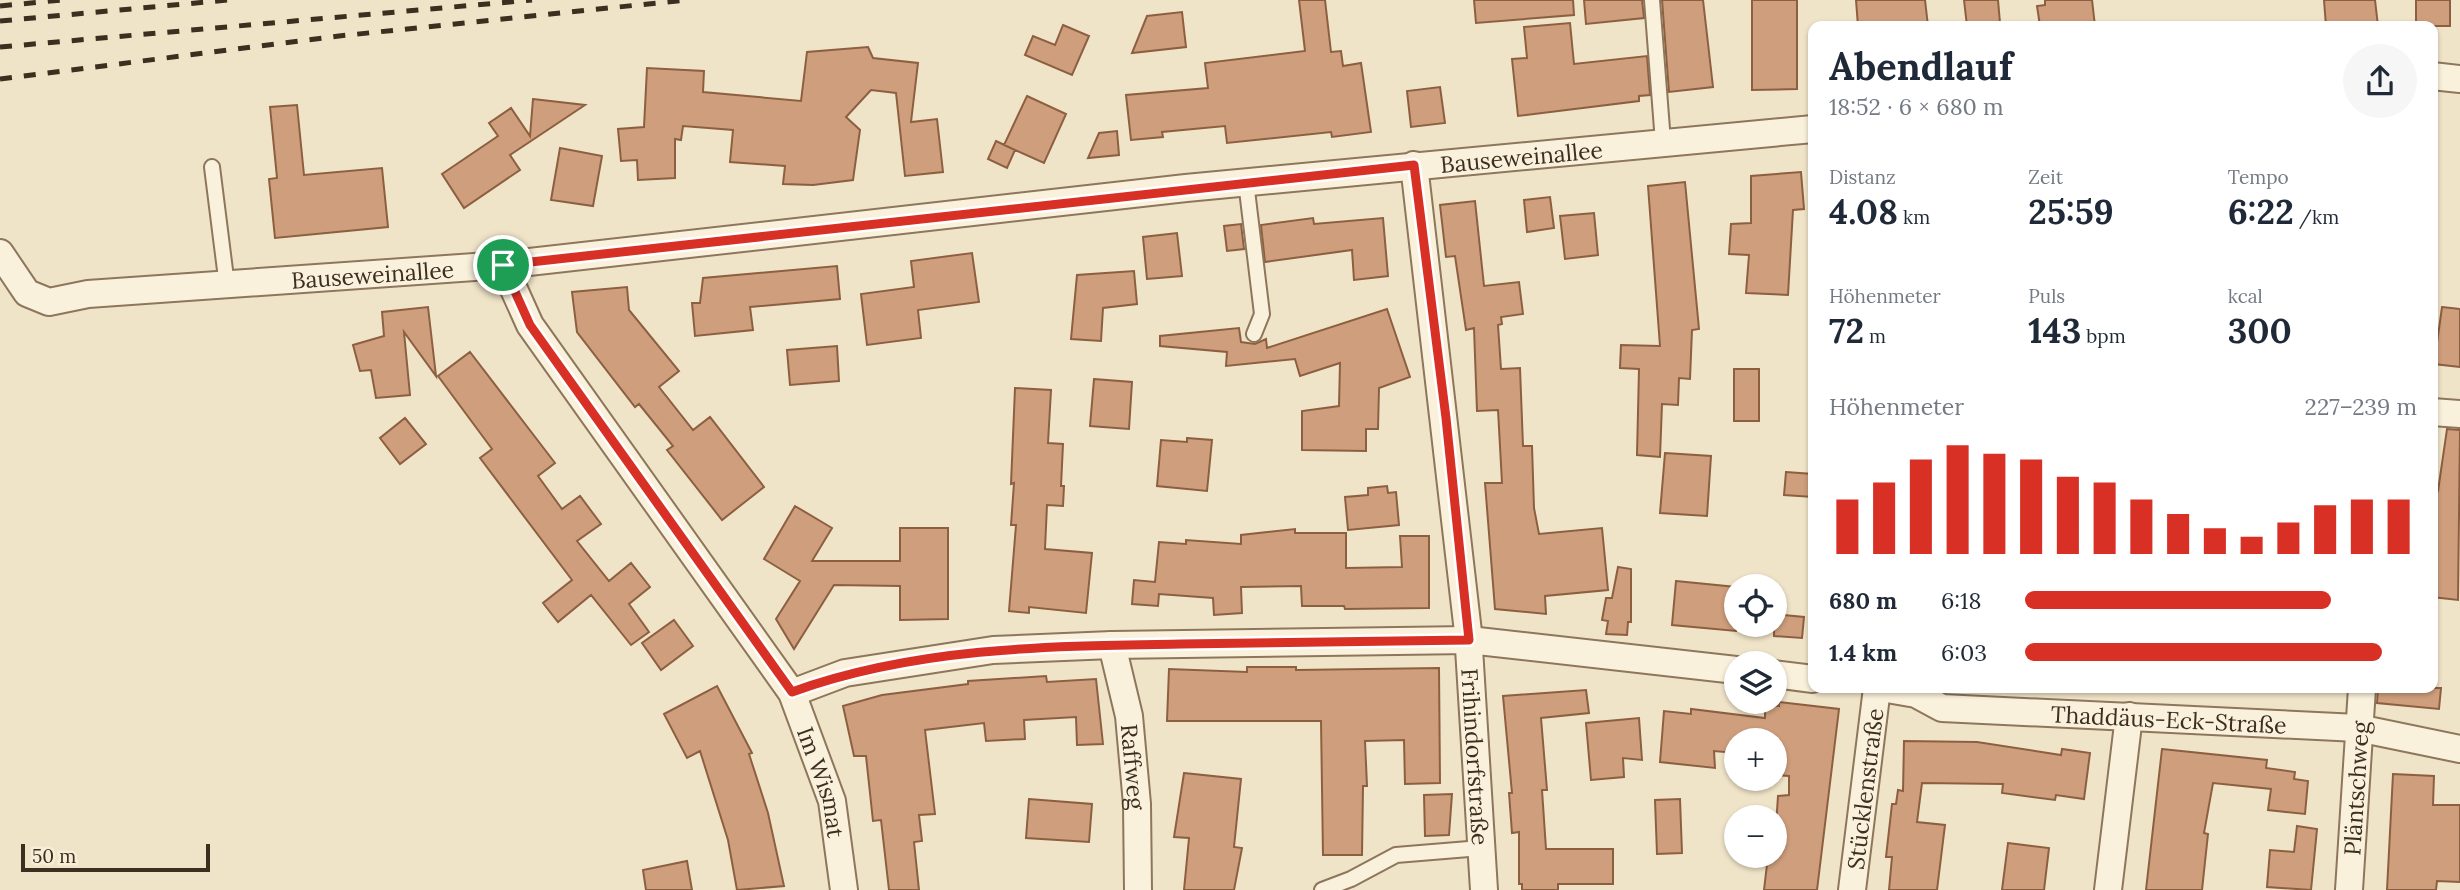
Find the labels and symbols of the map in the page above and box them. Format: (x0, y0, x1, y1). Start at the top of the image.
street label: Bauseweinallee (1439, 134, 1604, 179)
pin (473, 235, 533, 295)
street label: Bauseweinallee (290, 254, 455, 294)
street label: Frihindorfstraße (1456, 667, 1496, 846)
street label: Thaddäus-Eck-Straße (2050, 699, 2287, 739)
street label: Stücklenstraße (1840, 706, 1889, 871)
street label: Pläntschweg (2337, 719, 2374, 856)
street label: Im Wismat (791, 723, 851, 839)
street label: Raffweg (1115, 723, 1152, 812)
scale bar (21, 841, 210, 873)

